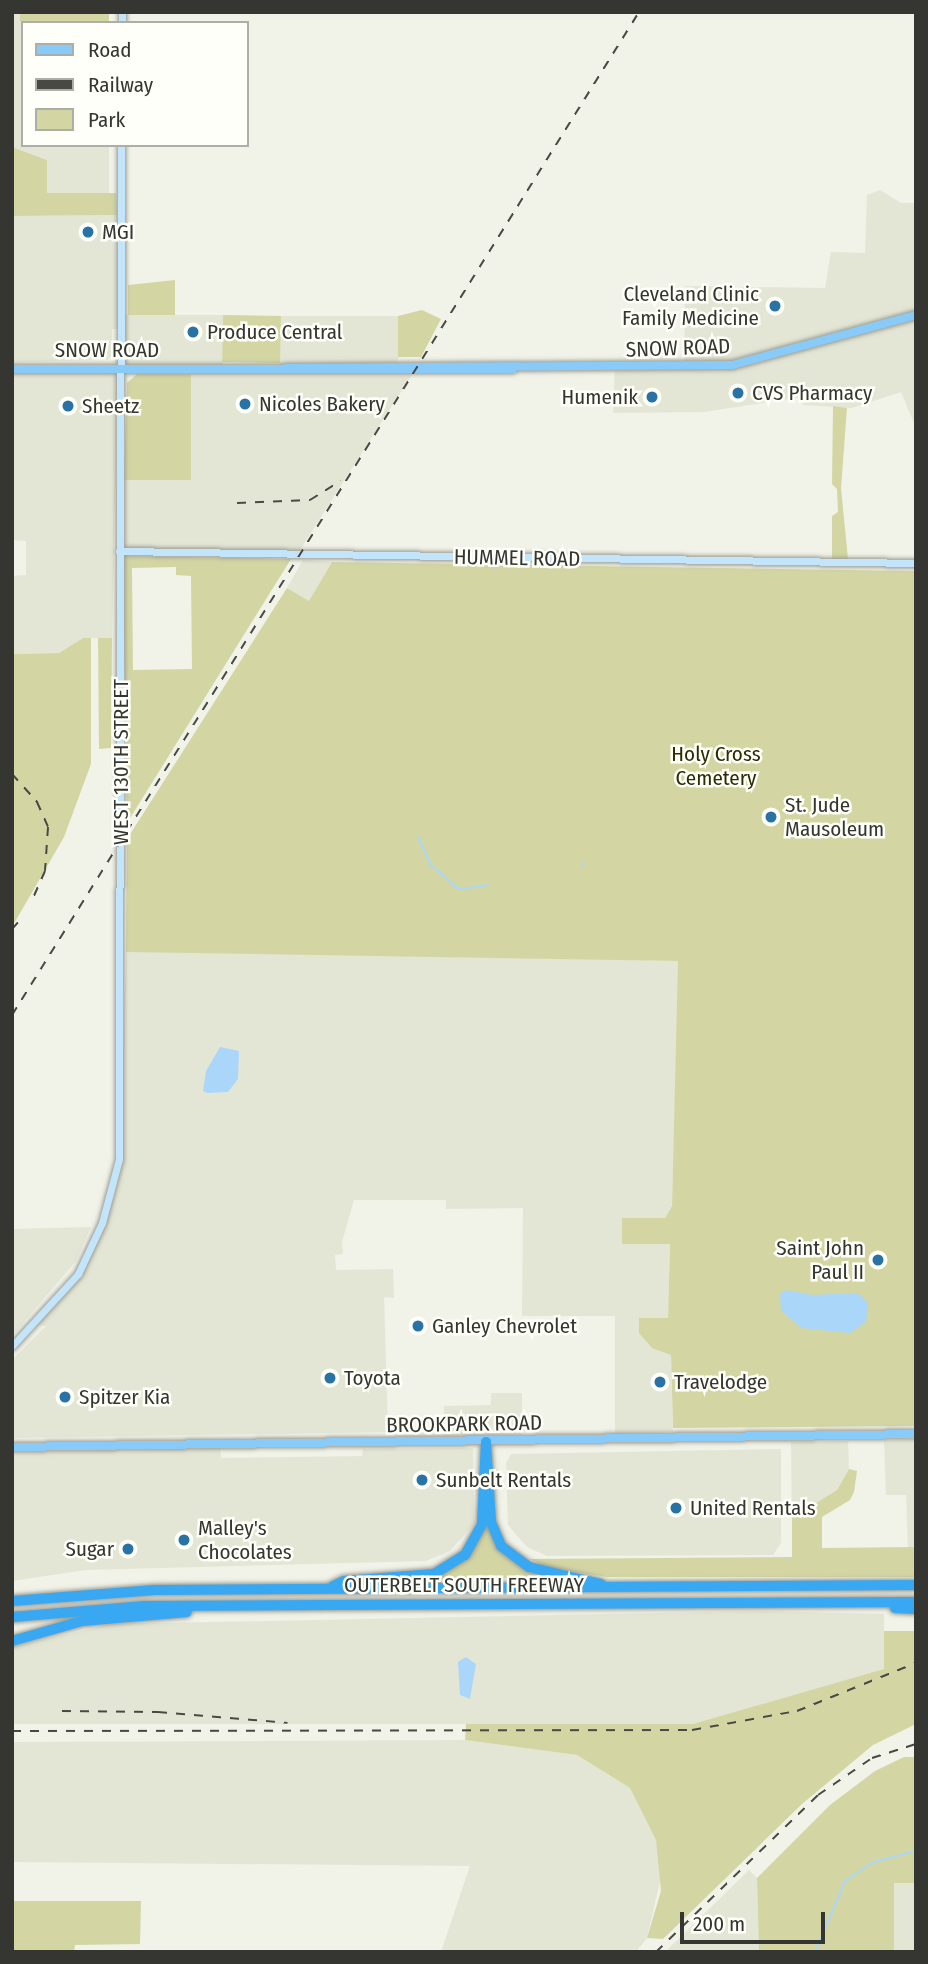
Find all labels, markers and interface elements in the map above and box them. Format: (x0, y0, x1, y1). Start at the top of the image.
legend (21, 21, 248, 147)
text: Road (88, 37, 132, 63)
text: Railway (88, 72, 153, 98)
text: Park (88, 107, 125, 133)
place label: MGI (102, 219, 134, 245)
marker: MGI (80, 224, 96, 240)
place label: Cleveland Clinic Family Medicine (622, 281, 759, 331)
marker: Cleveland Clinic Family Medicine (765, 296, 785, 316)
place label: Produce Central (207, 319, 342, 345)
marker: Produce Central (185, 324, 201, 340)
street label: SNOW ROAD (625, 334, 731, 362)
street label: SNOW ROAD (55, 337, 159, 363)
place label: CVS Pharmacy (752, 380, 872, 406)
place label: Humenik (562, 384, 638, 410)
marker: CVS Pharmacy (730, 385, 746, 401)
marker: Humenik (644, 389, 660, 405)
place label: Nicoles Bakery (259, 391, 385, 417)
place label: Sheetz (82, 393, 139, 419)
marker: Nicoles Bakery (237, 396, 253, 412)
marker: Sheetz (60, 398, 76, 414)
street label: HUMMEL ROAD (454, 544, 580, 572)
street label: WEST 130TH STREET (108, 679, 134, 845)
park label: Holy Cross Cemetery (671, 741, 761, 791)
place label: St. Jude Mausoleum (785, 792, 884, 842)
marker: St. Jude Mausoleum (763, 809, 779, 825)
place label: Saint John Paul II (776, 1235, 864, 1285)
marker: Saint John Paul II (870, 1252, 886, 1268)
place label: Ganley Chevrolet (432, 1313, 577, 1339)
marker: Ganley Chevrolet (410, 1318, 426, 1334)
place label: Toyota (344, 1365, 401, 1391)
place label: Travelodge (674, 1369, 767, 1395)
marker: Toyota (322, 1370, 338, 1386)
marker: Travelodge (652, 1374, 668, 1390)
place label: Spitzer Kia (79, 1384, 170, 1410)
marker: Spitzer Kia (57, 1389, 73, 1405)
street label: BROOKPARK ROAD (386, 1410, 542, 1438)
place label: Sunbelt Rentals (436, 1467, 571, 1493)
marker: Sunbelt Rentals (414, 1472, 430, 1488)
place label: United Rentals (690, 1495, 816, 1521)
marker: United Rentals (668, 1500, 684, 1516)
place label: Malley's Chocolates (198, 1515, 292, 1565)
marker: Malley's Chocolates (176, 1532, 192, 1548)
place label: Sugar (66, 1536, 114, 1562)
marker: Sugar (120, 1541, 136, 1557)
street label: OUTERBELT SOUTH FREEWAY (344, 1572, 584, 1598)
scale bar (683, 1898, 828, 1942)
text: 200 m (693, 1911, 745, 1937)

